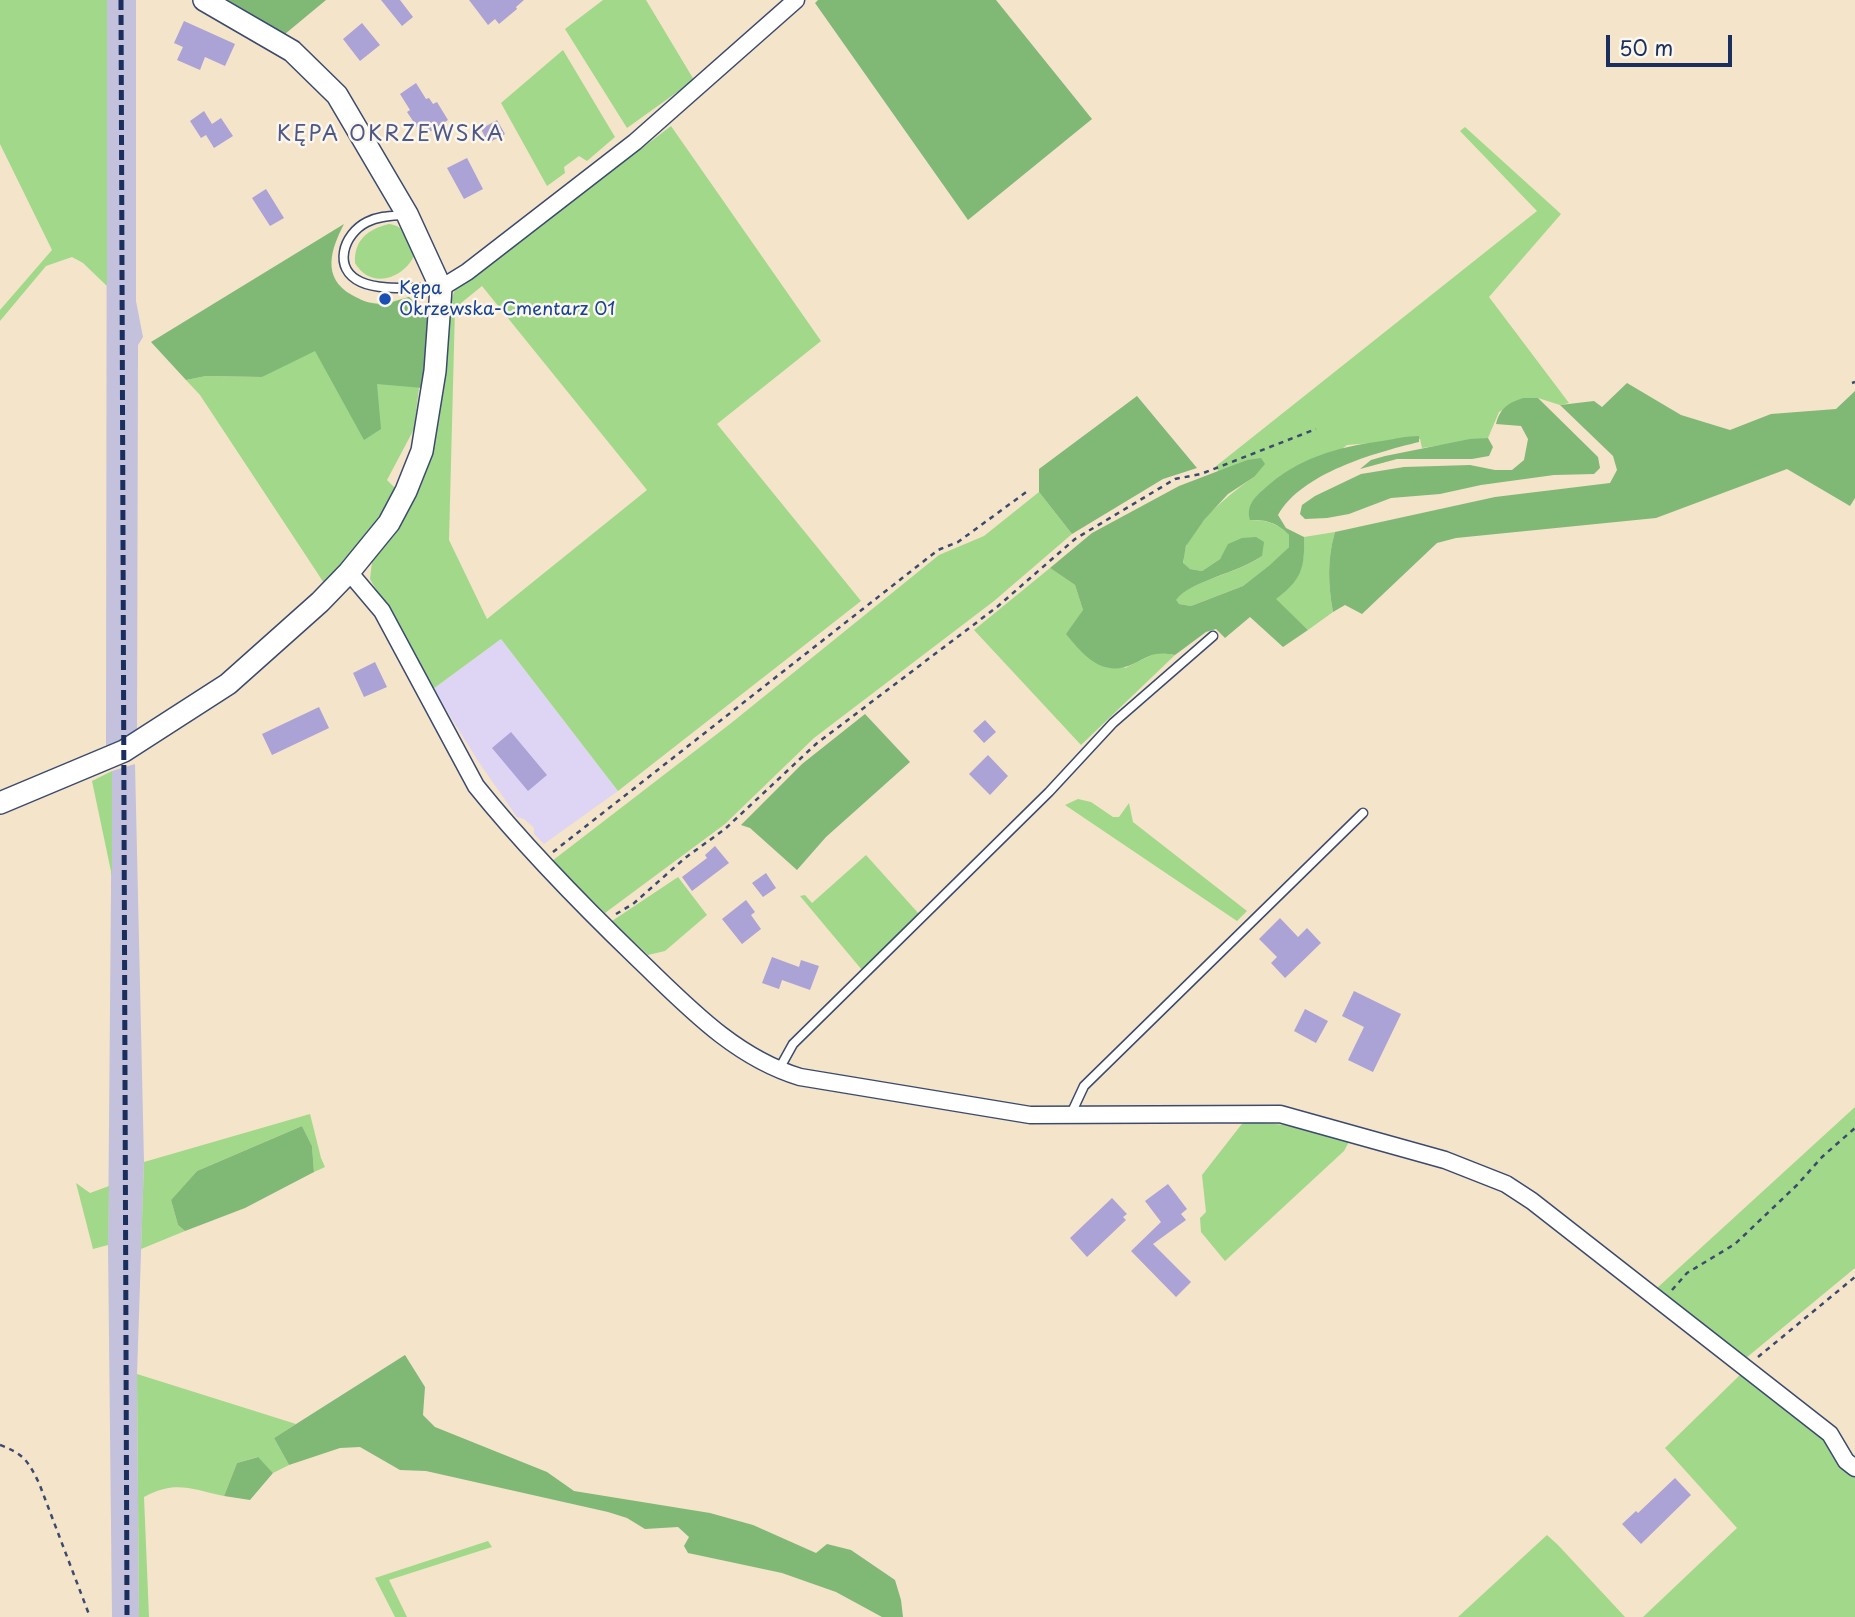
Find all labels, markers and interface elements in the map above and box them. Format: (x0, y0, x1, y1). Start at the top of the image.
scale bar (1610, 21, 1736, 65)
text: 50 m (1619, 31, 1673, 63)
district label: KĘPA OKRZEWSKA (280, 122, 502, 148)
place label: Kępa Okrzewska-Cmentarz 01 (399, 278, 615, 320)
marker: Kępa Okrzewska-Cmentarz 01 (377, 291, 393, 307)

